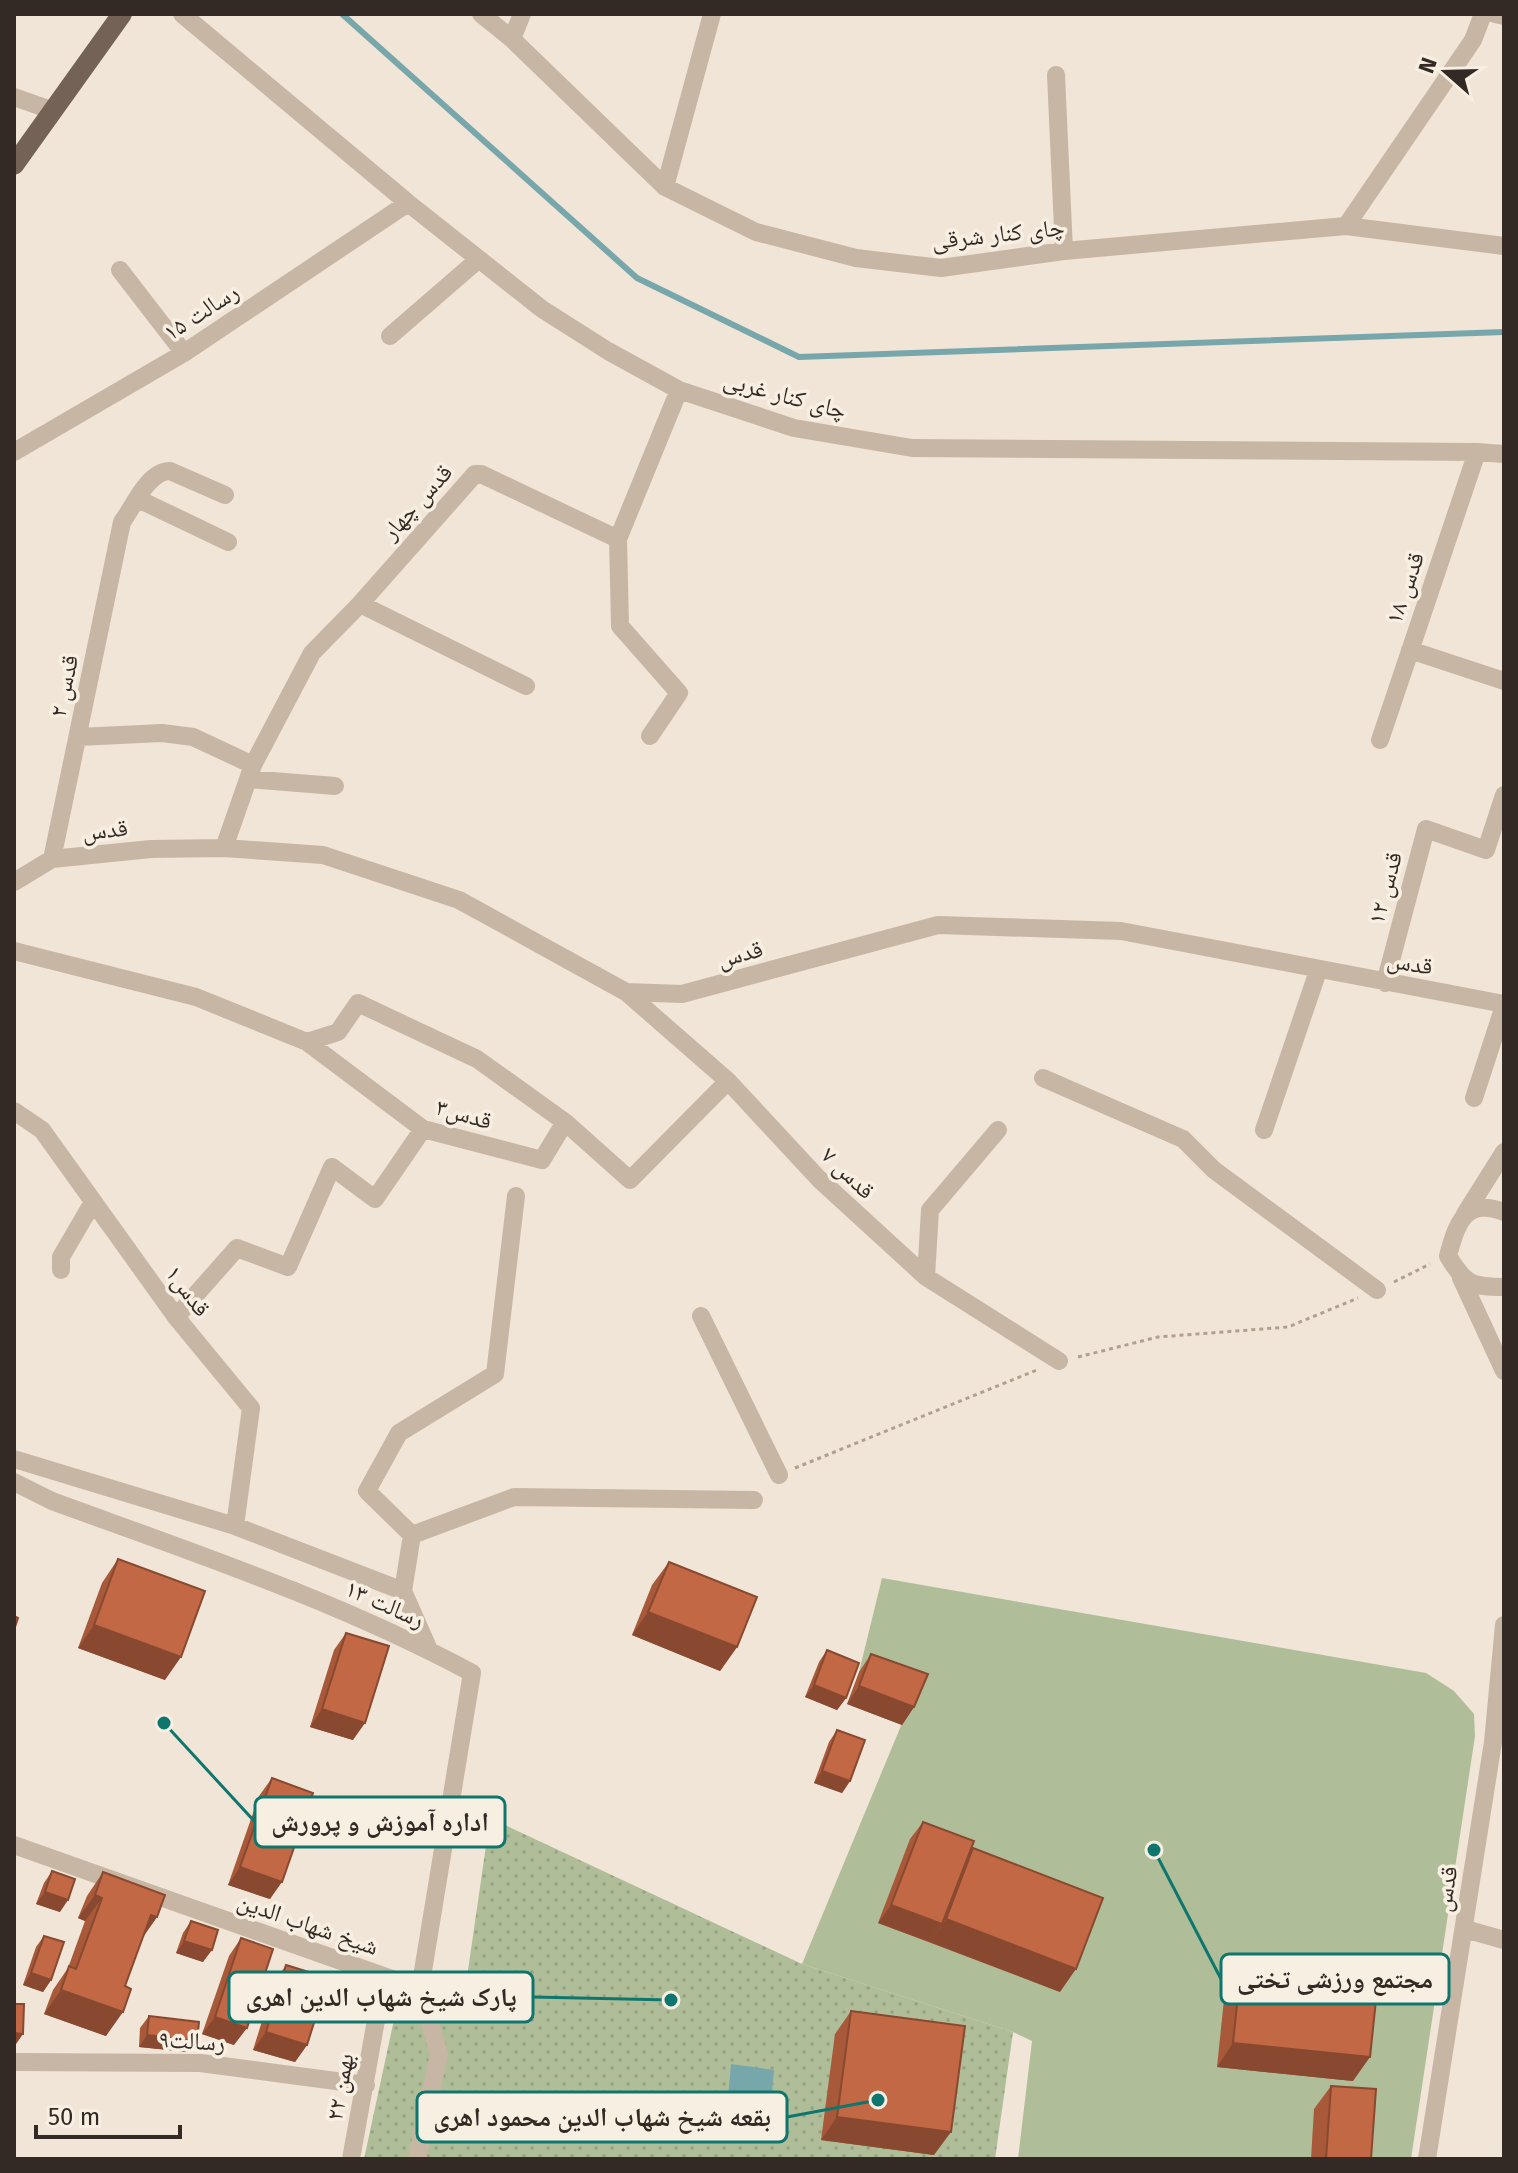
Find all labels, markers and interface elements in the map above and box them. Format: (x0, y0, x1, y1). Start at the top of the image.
north arrow (1406, 32, 1486, 112)
text: N (1412, 54, 1443, 77)
street label: چای کنار شرقی (930, 213, 1066, 255)
street label: رسالت ۱۵ (158, 277, 244, 347)
street label: چای کنار غربی (720, 365, 850, 425)
street label: قدس چهار (375, 458, 458, 546)
street label: قدس ۱۸ (1380, 549, 1430, 627)
street label: قدس ۲ (44, 652, 84, 720)
street label: قدس (81, 814, 129, 846)
street label: قدس ۱۲ (1362, 849, 1408, 927)
street label: قدس (714, 935, 766, 973)
street label: قدس (1385, 945, 1435, 981)
street label: قدس۳ (433, 1093, 495, 1135)
street label: قدس ۷ (816, 1141, 880, 1205)
street label: قدس۱ (160, 1260, 216, 1322)
street label: رسالت ۱۳ (341, 1574, 429, 1634)
callout: اداره آموزش و پرورش (255, 1797, 505, 1847)
text: اداره آموزش و پرورش (271, 1807, 489, 1838)
street label: قدس (1429, 1864, 1463, 1914)
street label: شیخ شهاب الدین (234, 1887, 382, 1962)
callout: مجتمع ورزشی تختی (1221, 1954, 1449, 2004)
text: مجتمع ورزشی تختی (1237, 1964, 1433, 1996)
callout: پارک شیخ شهاب الدین اهری (229, 1972, 533, 2022)
text: پارک شیخ شهاب الدین اهری (245, 1982, 517, 2014)
street label: رسالت۹ (158, 2025, 226, 2057)
street label: ۲۲ بهمن (320, 2051, 360, 2123)
scale bar (36, 2089, 180, 2139)
callout: بقعه شیخ شهاب الدین محمود اهرى (417, 2092, 787, 2142)
text: بقعه شیخ شهاب الدین محمود اهرى (433, 2102, 771, 2134)
text: 50 m (48, 2103, 100, 2131)

